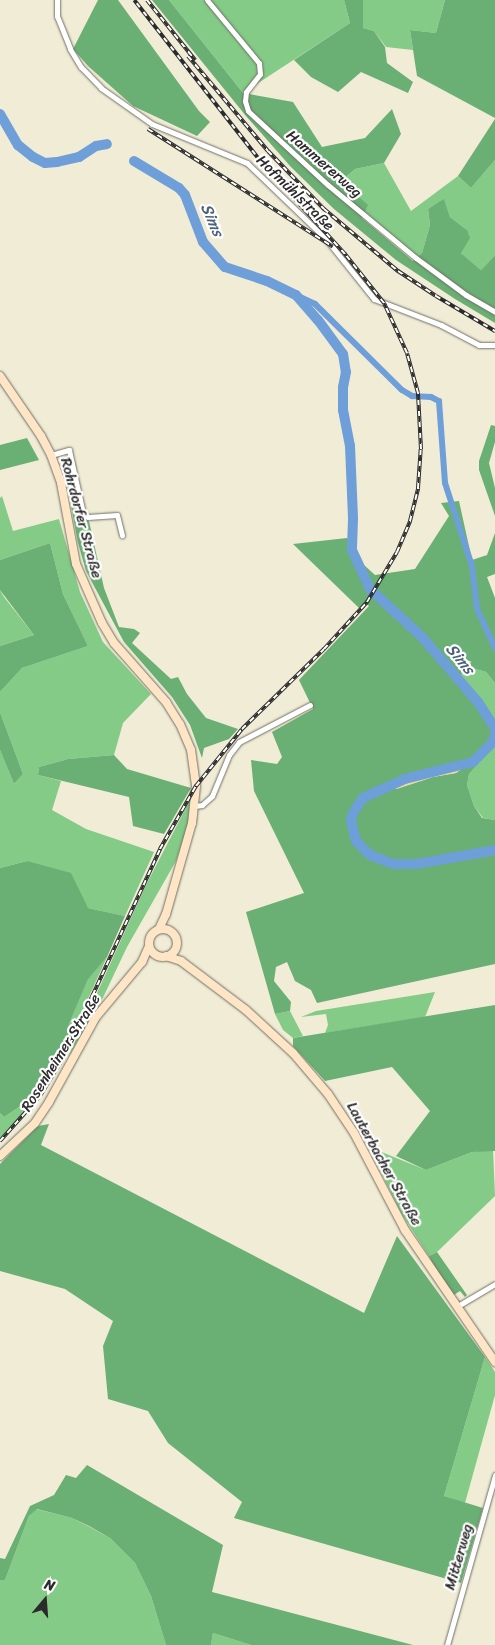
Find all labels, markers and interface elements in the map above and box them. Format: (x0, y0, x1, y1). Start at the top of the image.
street label: Hammererweg (283, 126, 365, 202)
street label: Hofmühlstraße (252, 151, 338, 235)
water label: Sims (196, 201, 228, 239)
street label: Rohrdorfer Straße (56, 456, 106, 580)
water label: Sims (442, 640, 478, 678)
street label: Rosenheimer Straße (17, 991, 105, 1115)
street label: Lauterbacher Straße (342, 1099, 426, 1229)
street label: Mitterweg (441, 1522, 477, 1592)
text: N (41, 1572, 58, 1599)
north arrow (20, 1575, 70, 1625)

